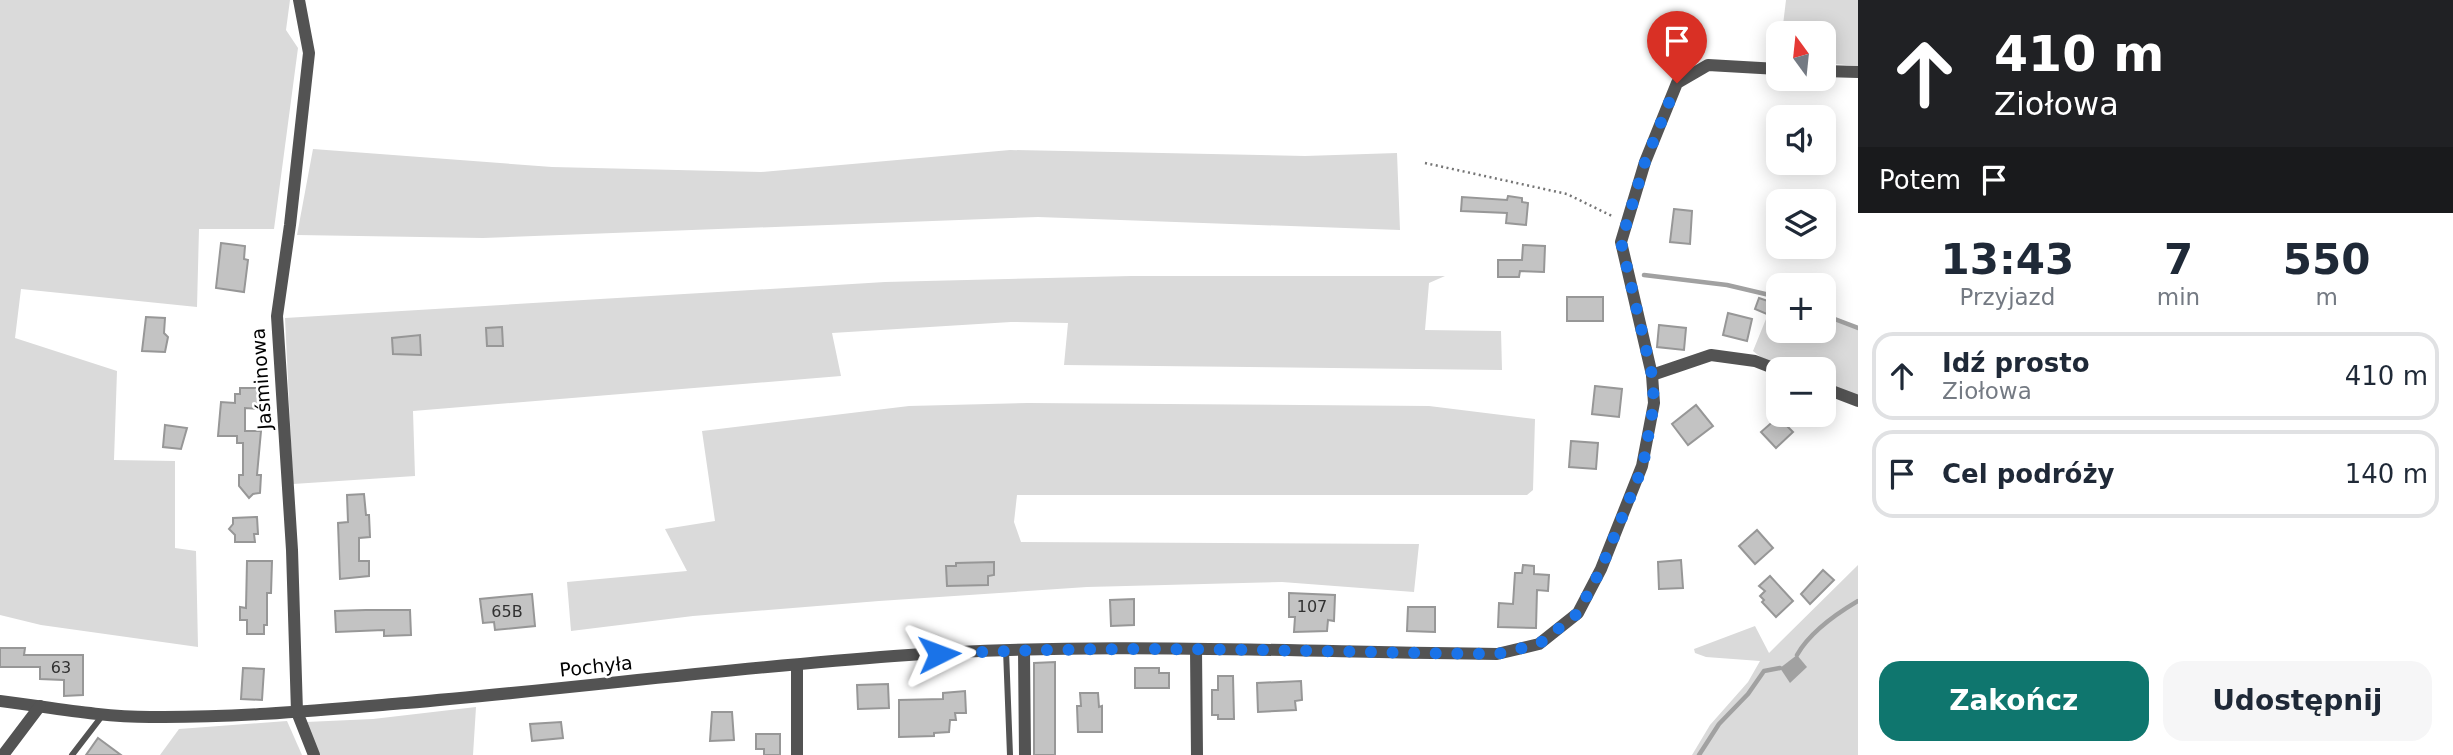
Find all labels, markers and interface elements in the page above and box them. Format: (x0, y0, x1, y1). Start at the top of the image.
pin (1647, 11, 1707, 83)
north arrow (1766, 21, 1836, 91)
map controls (1766, 21, 1836, 427)
icon: arrive (1658, 22, 1696, 60)
text: 410 m (1994, 26, 2164, 83)
icon: ahead (1879, 28, 1970, 119)
text: Ziołowa (1994, 85, 2119, 123)
button: sound (1766, 105, 1836, 175)
icon: arrive (1975, 161, 2013, 199)
text: Potem (1879, 165, 1961, 195)
button: layers (1766, 189, 1836, 259)
text: 13:43 (1941, 235, 2074, 284)
text: 7 (2164, 235, 2193, 284)
text: 550 (2283, 235, 2370, 284)
button: + (1766, 273, 1836, 343)
text: Przyjazd (1960, 284, 2055, 310)
text: min (2157, 284, 2200, 310)
text: m (2315, 284, 2338, 310)
street label: Jaśminowa (246, 327, 276, 432)
text: Idź prosto (1942, 348, 2090, 378)
button: − (1766, 357, 1836, 427)
icon: ahead (1883, 357, 1921, 395)
text: 410 m (2345, 361, 2428, 391)
text: Ziołowa (1942, 378, 2032, 404)
icon: arrive (1883, 455, 1921, 493)
text: Cel podróży (1942, 459, 2115, 489)
text: 140 m (2345, 459, 2428, 489)
house number: 107 (1297, 597, 1327, 616)
house number: 65B (491, 602, 523, 621)
position arrow (902, 617, 976, 691)
street label: Pochyła (558, 651, 634, 681)
house number: 63 (51, 658, 71, 677)
button: Zakończ (1879, 661, 2149, 741)
button: Udostępnij (2163, 661, 2432, 741)

